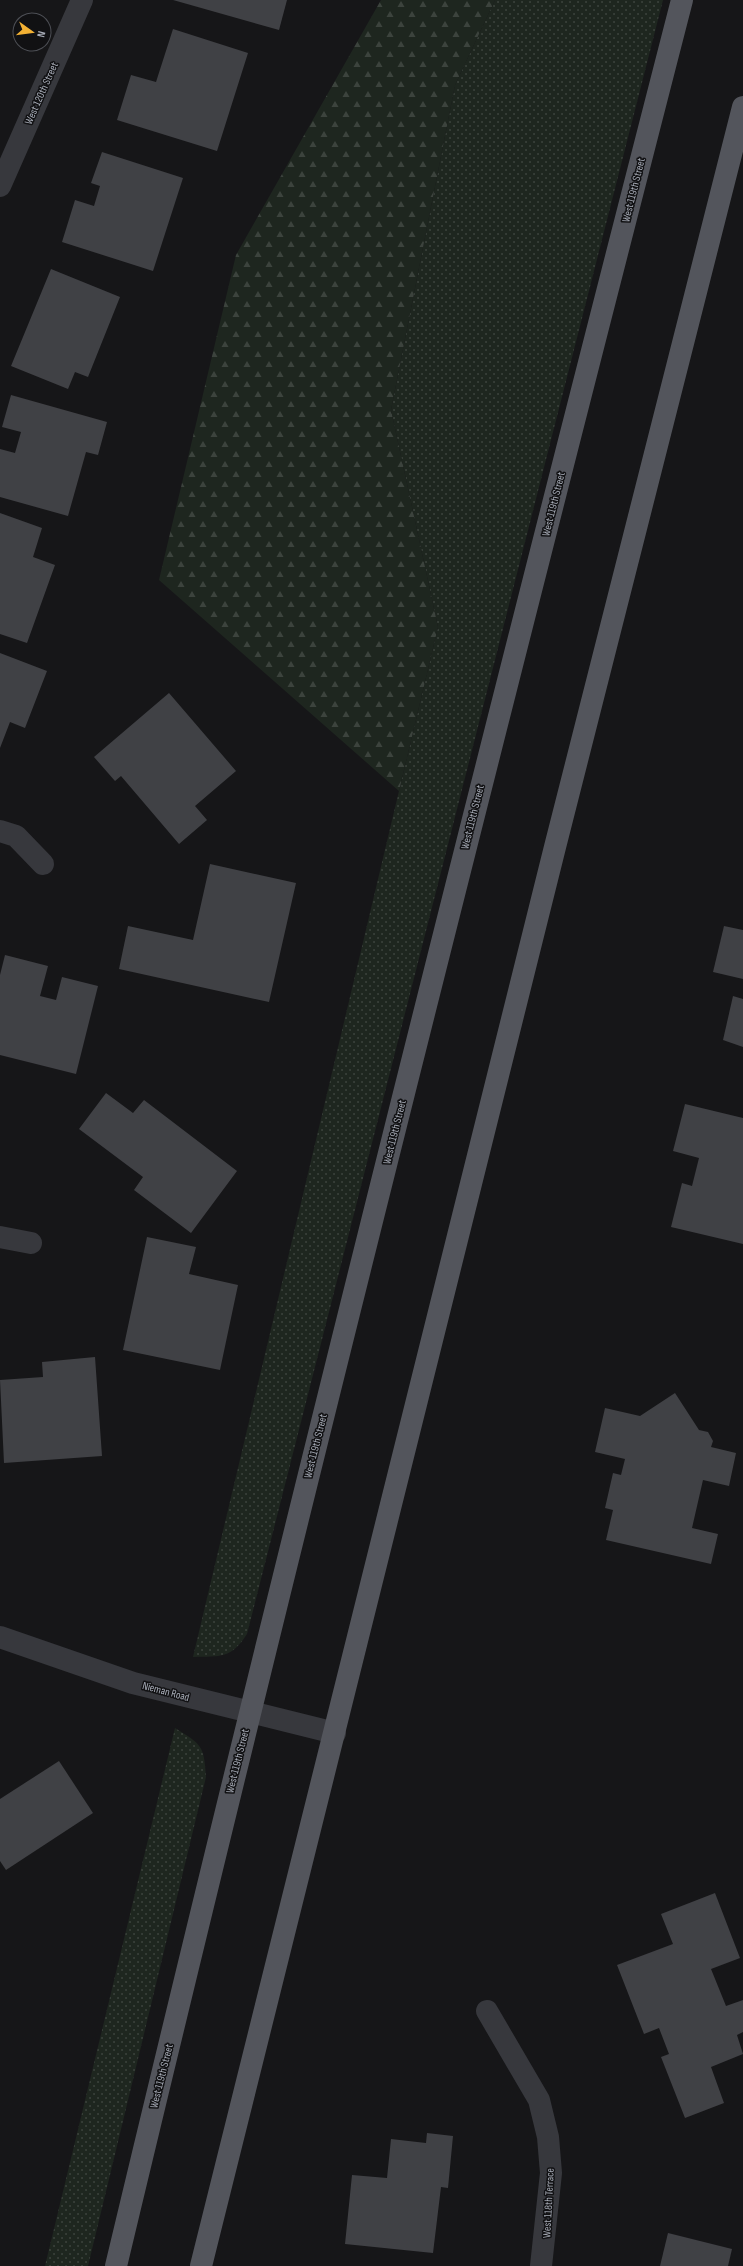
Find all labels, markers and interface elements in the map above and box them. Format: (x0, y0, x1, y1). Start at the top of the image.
north arrow (12, 12, 52, 52)
text: N (34, 30, 48, 39)
street label: West 120th Street (22, 59, 61, 126)
street label: West 119th Street (619, 156, 648, 224)
street label: West 119th Street (539, 470, 568, 538)
street label: West 119th Street (458, 783, 487, 851)
street label: West 119th Street (380, 1098, 409, 1166)
street label: West 119th Street (301, 1412, 330, 1480)
street label: Nieman Road (141, 1679, 191, 1704)
street label: West 119th Street (223, 1727, 252, 1795)
street label: West 119th Street (147, 2042, 176, 2110)
street label: West 118th Terrace (540, 2168, 557, 2238)

